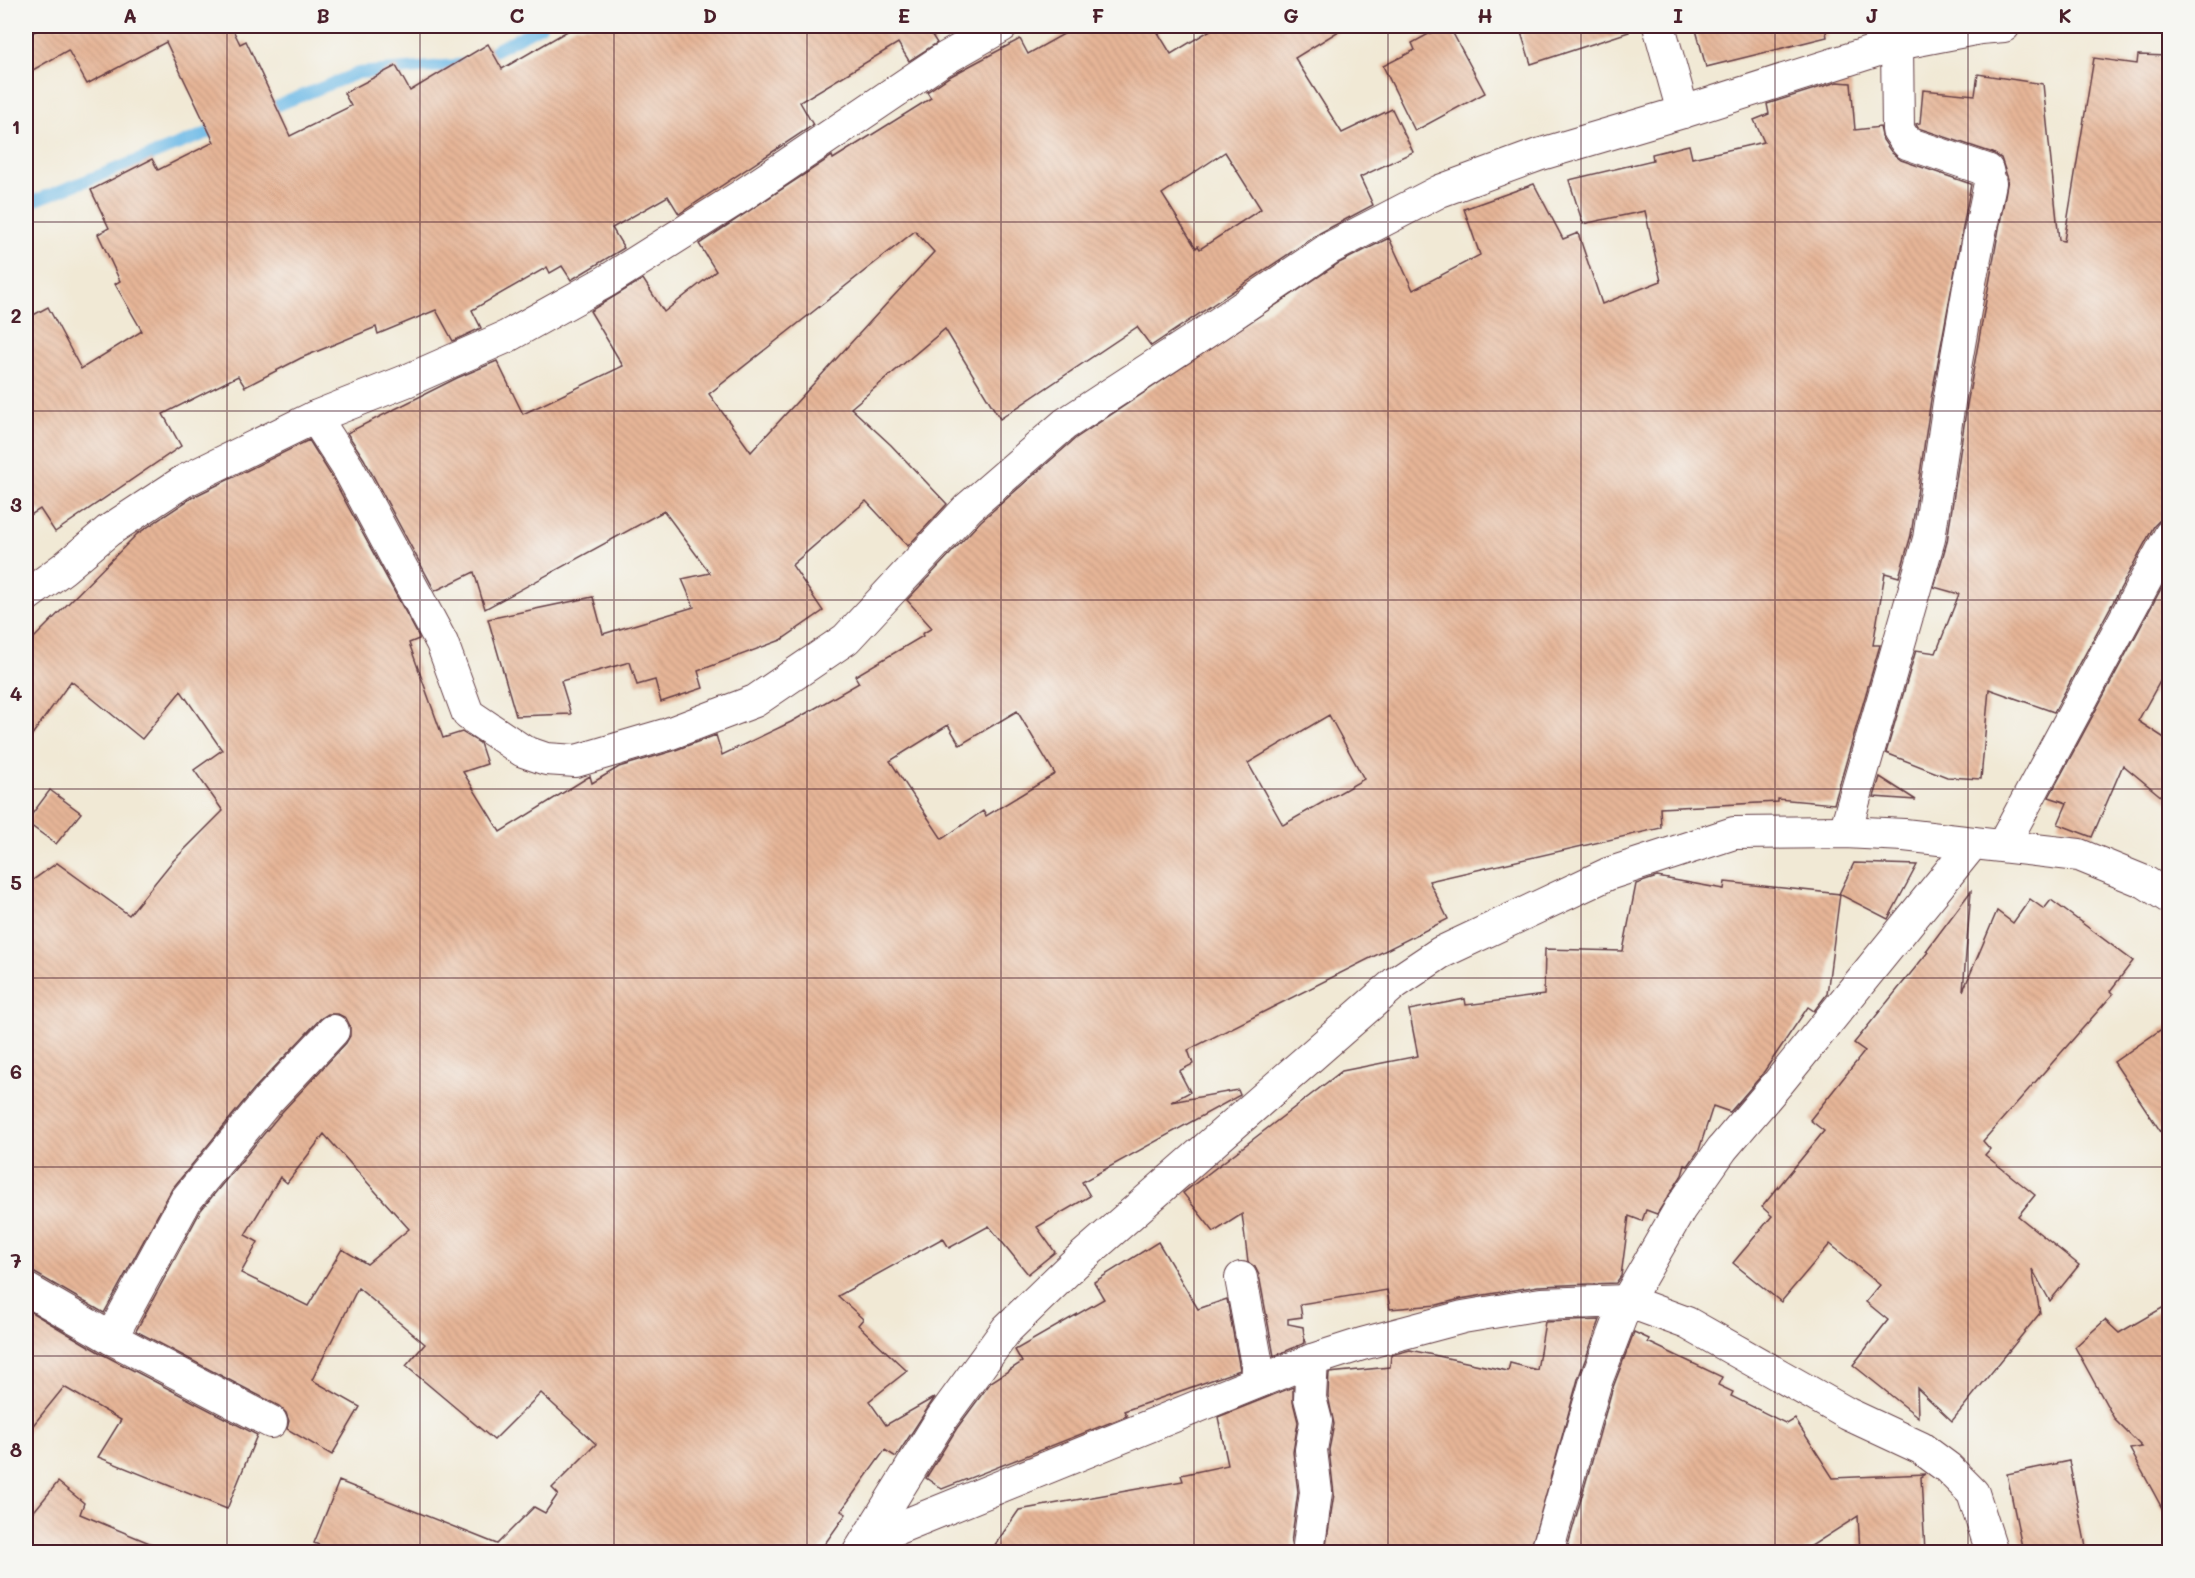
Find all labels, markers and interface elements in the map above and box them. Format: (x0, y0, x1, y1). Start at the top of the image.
text: A (123, 2, 137, 28)
text: B (316, 2, 330, 28)
text: C (510, 2, 525, 28)
text: D (703, 2, 717, 28)
text: E (898, 2, 910, 28)
text: F (1092, 2, 1105, 28)
text: G (1283, 2, 1299, 28)
text: H (1477, 2, 1493, 28)
text: I (1673, 2, 1683, 28)
text: J (1865, 2, 1879, 28)
text: K (2058, 2, 2072, 28)
text: 1 (12, 113, 20, 139)
text: 2 (10, 302, 22, 328)
text: 3 (10, 491, 22, 517)
text: 4 (10, 680, 23, 706)
text: 5 (10, 869, 22, 895)
text: 6 (10, 1058, 22, 1084)
text: 7 (10, 1247, 22, 1273)
text: 8 (10, 1436, 22, 1462)

